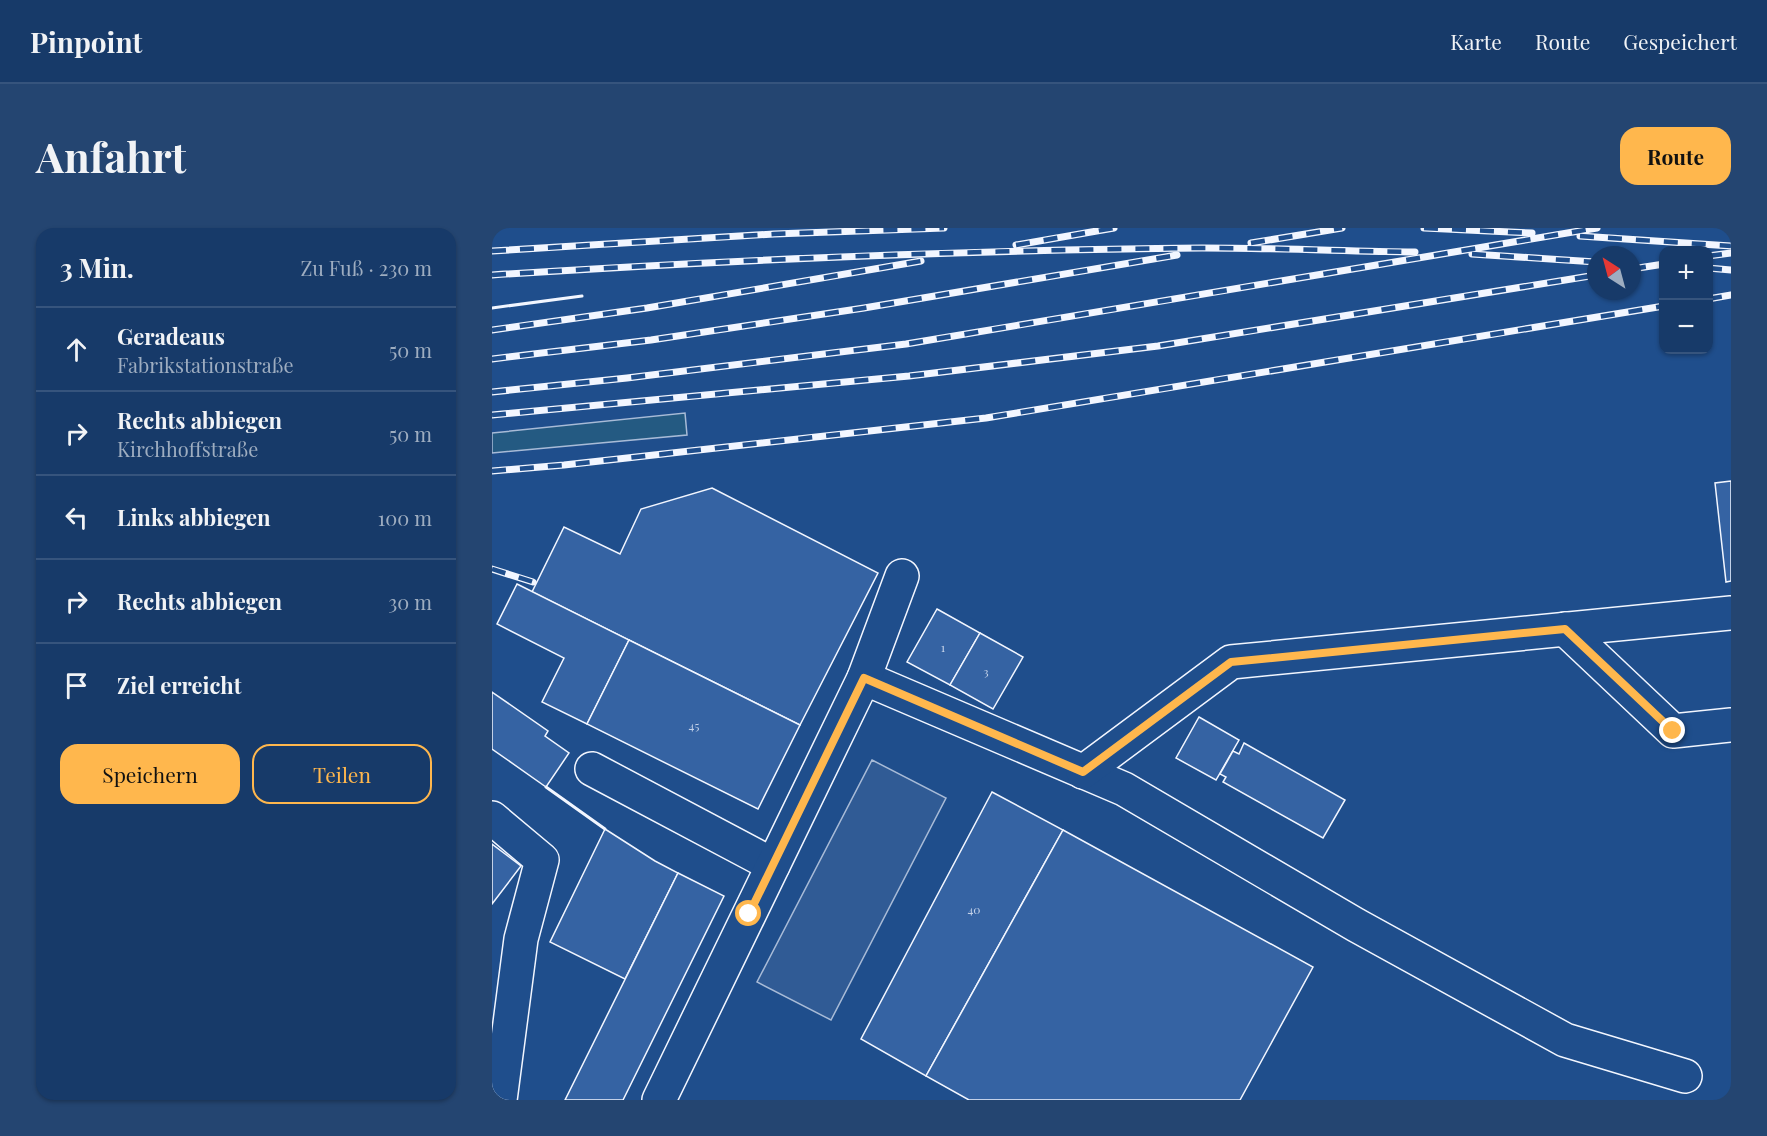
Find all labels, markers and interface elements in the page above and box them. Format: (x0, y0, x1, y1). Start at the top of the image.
text: Pinpoint (30, 23, 142, 60)
text: Karte (1450, 27, 1502, 55)
text: Route (1535, 27, 1590, 55)
text: Gespeichert (1623, 27, 1737, 55)
button: Route (1620, 127, 1731, 185)
text: Anfahrt (36, 128, 186, 184)
north arrow (1587, 246, 1641, 300)
map controls (1659, 246, 1713, 354)
button: + (1659, 246, 1713, 300)
text: 3 Min. (60, 250, 134, 285)
text: Zu Fuß · 230 m (300, 254, 432, 281)
button: − (1659, 300, 1713, 354)
text: Geradeaus (117, 321, 225, 351)
icon: ahead (60, 333, 93, 366)
text: 50 m (389, 336, 432, 363)
text: Fabrikstationstraße (117, 351, 294, 378)
text: Rechts abbiegen (117, 405, 282, 435)
icon: right (60, 417, 93, 450)
text: 50 m (389, 420, 432, 447)
text: Kirchhoffstraße (117, 435, 258, 462)
icon: left (60, 501, 93, 534)
text: Links abbiegen (117, 502, 271, 532)
text: 100 m (378, 504, 432, 531)
icon: right (60, 585, 93, 618)
text: Rechts abbiegen (117, 586, 282, 616)
text: 30 m (388, 588, 432, 615)
house number: 1 (941, 639, 946, 655)
house number: 3 (983, 663, 989, 679)
icon: arrive (60, 669, 93, 702)
text: Ziel erreicht (117, 670, 241, 700)
house number: 45 (689, 717, 699, 733)
route end (1659, 717, 1685, 743)
button: Speichern (60, 744, 240, 804)
button: Teilen (252, 744, 432, 804)
route start (735, 900, 761, 926)
house number: 40 (967, 901, 981, 917)

